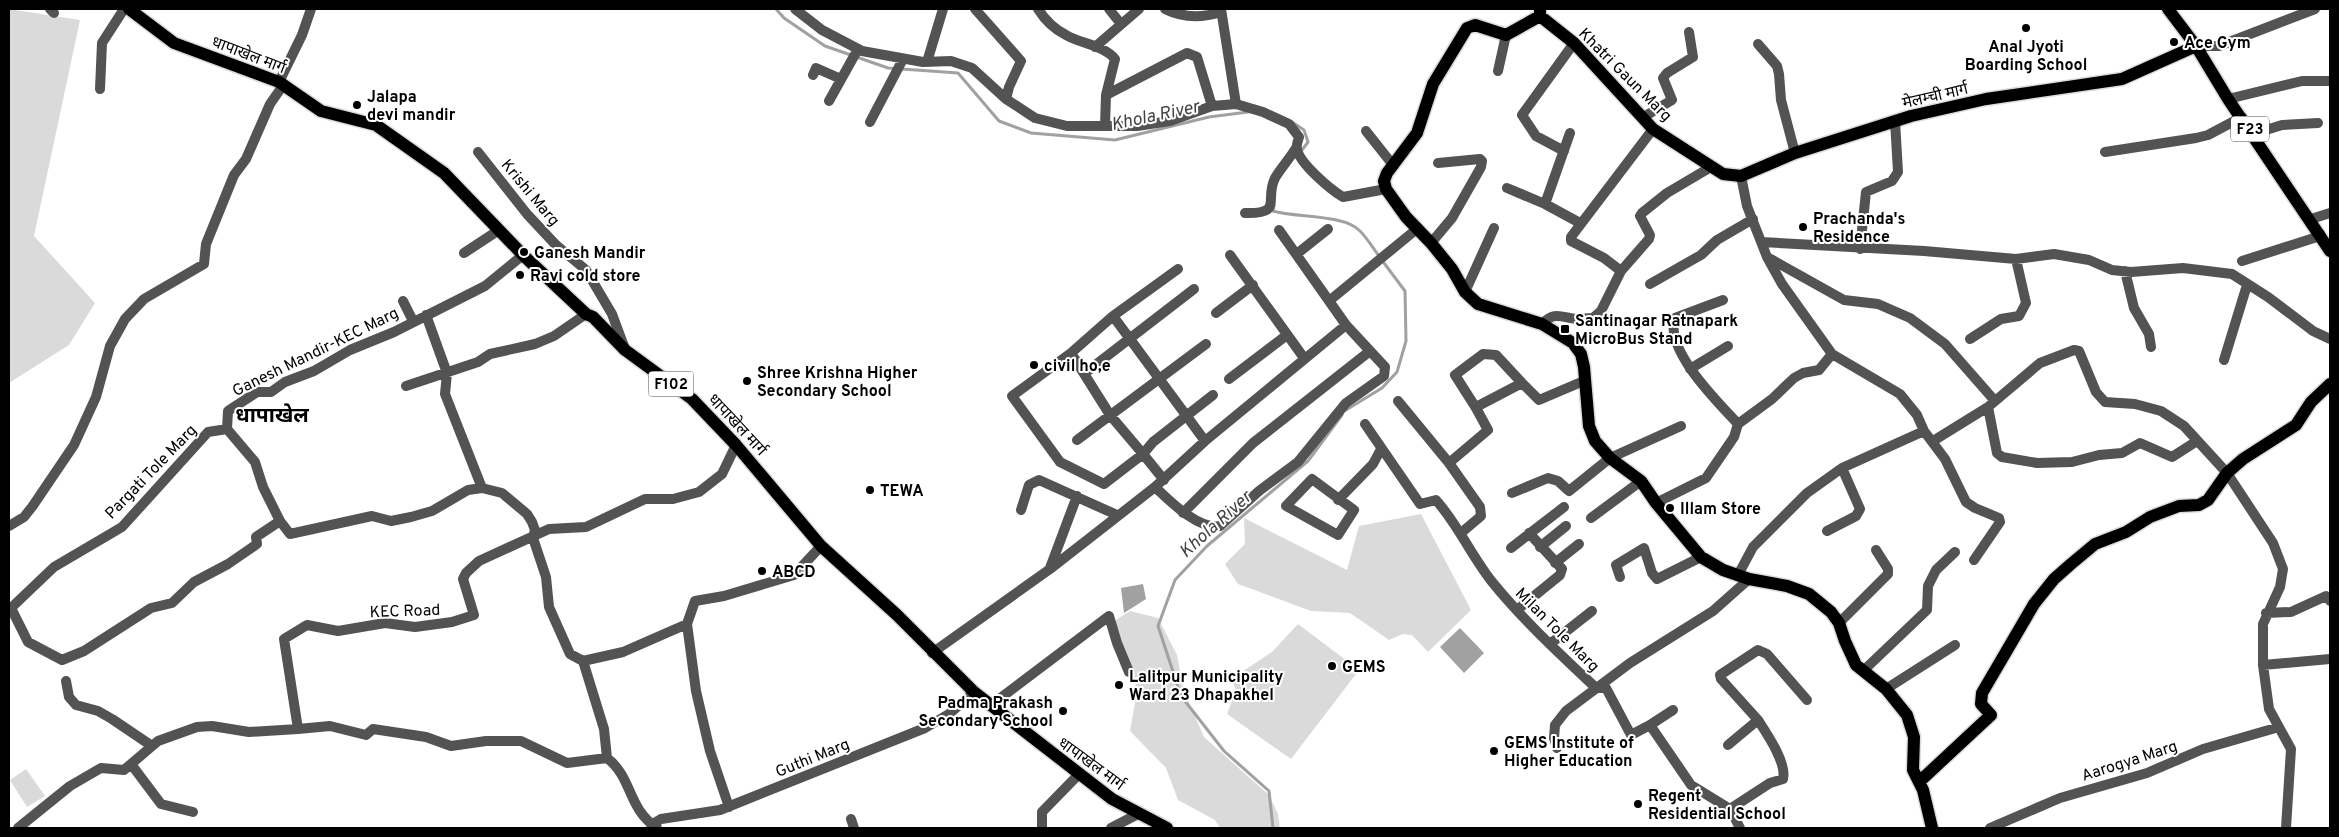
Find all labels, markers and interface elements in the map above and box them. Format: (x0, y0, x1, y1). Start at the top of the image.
marker: Anal Jyoti Boarding School (2020, 22, 2032, 34)
street label: Khatri Gaun Marg (1574, 24, 1676, 126)
street label: धापाखेल मार्ग (208, 32, 289, 79)
place label: Ace Gym (2184, 34, 2251, 54)
marker: Ace Gym (2168, 36, 2180, 48)
place label: Anal Jyoti Boarding School (1965, 38, 2087, 76)
street label: मेलम्ची मार्ग (1900, 78, 1971, 114)
place label: Jalapa devi mandir (367, 88, 456, 126)
water label: Khola River (1109, 95, 1204, 137)
marker: Jalapa devi mandir (351, 99, 363, 111)
road number: F23 (2231, 116, 2269, 142)
street label: Krishi Marg (496, 156, 563, 231)
place label: Prachanda's Residence (1813, 210, 1905, 248)
marker: Prachanda's Residence (1797, 221, 1809, 233)
place label: Ganesh Mandir (534, 244, 646, 264)
marker: Ganesh Mandir (518, 246, 530, 258)
place label: Ravi cold store (530, 267, 640, 287)
marker: Ravi cold store (514, 269, 526, 281)
street label: Ganesh Mandir-KEC Marg (229, 304, 402, 402)
place label: Santinagar Ratnapark MicroBus Stand (1575, 312, 1738, 350)
marker: Santinagar Ratnapark MicroBus Stand (1559, 323, 1571, 335)
place label: civil ho,e (1044, 357, 1111, 377)
marker: civil ho,e (1028, 359, 1040, 371)
place label: Shree Krishna Higher Secondary School (757, 364, 918, 402)
road number: F102 (648, 372, 694, 396)
marker: Shree Krishna Higher Secondary School (741, 375, 753, 387)
street label: धापाखेल मार्ग (703, 389, 772, 461)
district label: धापाखेल (235, 403, 309, 430)
street label: Pargati Tole Marg (101, 421, 202, 524)
place label: TEWA (880, 482, 924, 502)
marker: TEWA (864, 484, 876, 496)
water label: Khola River (1175, 485, 1259, 564)
place label: Illam Store (1680, 500, 1761, 520)
marker: Illam Store (1664, 502, 1676, 514)
place label: ABCD (772, 563, 816, 583)
marker: ABCD (756, 565, 768, 577)
street label: Milan Tole Marg (1510, 584, 1603, 677)
street label: KEC Road (369, 601, 441, 623)
place label: GEMS (1342, 658, 1386, 678)
marker: GEMS (1326, 660, 1338, 672)
place label: Lalitpur Municipality Ward 23 Dhapakhel (1129, 668, 1283, 706)
marker: Lalitpur Municipality Ward 23 Dhapakhel (1113, 679, 1125, 691)
place label: Padma Prakash Secondary School (918, 694, 1053, 732)
marker: Padma Prakash Secondary School (1057, 705, 1069, 717)
street label: धापाखेल मार्ग (1054, 733, 1129, 796)
place label: GEMS Institute of Higher Education (1504, 734, 1634, 772)
street label: Guthi Marg (773, 735, 853, 783)
street label: Aarogya Marg (2079, 737, 2180, 787)
marker: GEMS Institute of Higher Education (1488, 745, 1500, 757)
place label: Regent Residential School (1648, 787, 1786, 825)
marker: Regent Residential School (1632, 798, 1644, 810)

